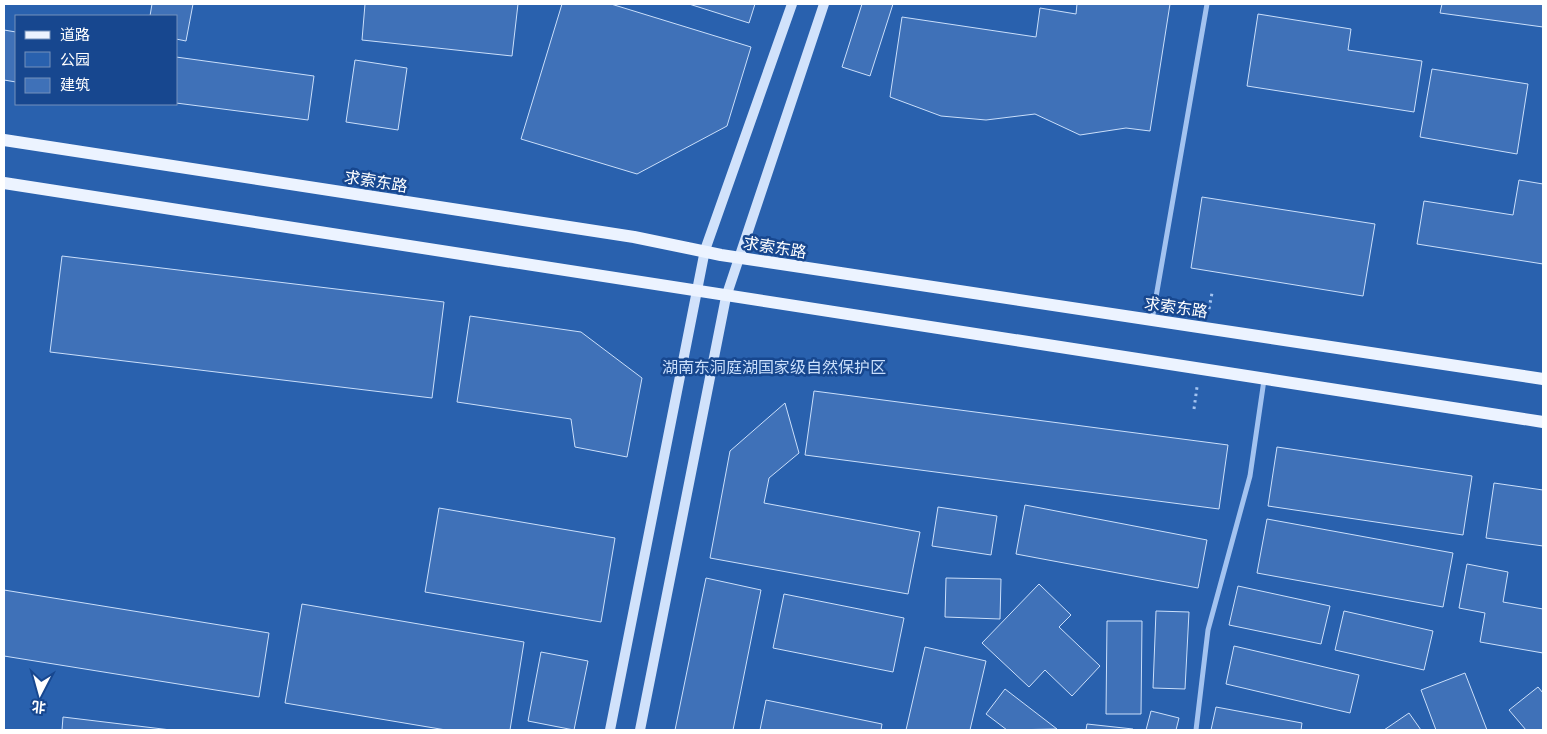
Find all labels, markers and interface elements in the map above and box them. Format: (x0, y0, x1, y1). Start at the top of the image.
legend (15, 15, 178, 105)
text: 道路 (60, 25, 90, 44)
text: 公园 (60, 50, 90, 69)
text: 建筑 (60, 75, 90, 94)
street label: 求索东路 (343, 166, 409, 197)
street label: 求索东路 (742, 232, 808, 263)
street label: 求索东路 (1143, 293, 1209, 322)
park label: 湖南东洞庭湖国家级自然保护区 (662, 357, 886, 378)
north arrow (15, 669, 65, 719)
text: 北 (31, 697, 47, 717)

